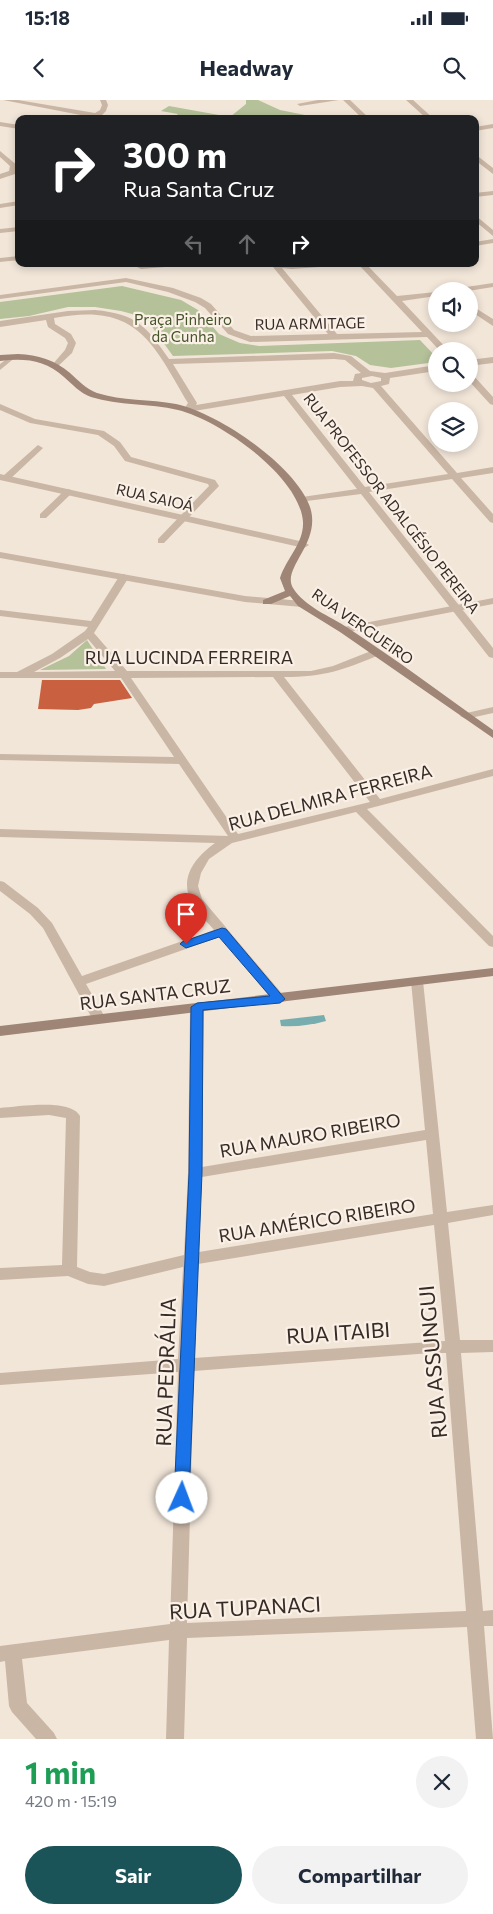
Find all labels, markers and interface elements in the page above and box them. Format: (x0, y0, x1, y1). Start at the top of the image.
text: 15:18 (25, 6, 70, 29)
icon: back (25, 54, 53, 82)
text: Headway (200, 54, 293, 81)
icon: search (440, 54, 468, 82)
text: 300 m (123, 132, 227, 175)
icon: right (40, 135, 105, 200)
text: Rua Santa Cruz (123, 175, 274, 202)
icon: left (180, 230, 208, 258)
icon: ahead (233, 230, 261, 258)
icon: right (286, 230, 314, 258)
map controls (428, 282, 478, 452)
button: sound (428, 282, 478, 332)
park label: Praça Pinheiro da Cunha (134, 310, 232, 345)
street label: RUA ARMITAGE (255, 313, 366, 333)
button: search (428, 342, 478, 392)
street label: RUA PROFESSOR ADALGÉSIO PEREIRA (300, 389, 484, 617)
button: layers (428, 402, 478, 452)
street label: RUA SAIOÁ (114, 478, 196, 515)
street label: RUA VERGUEIRO (309, 584, 417, 668)
street label: RUA LUCINDA FERREIRA (85, 646, 293, 668)
street label: RUA DELMIRA FERREIRA (226, 759, 434, 835)
pin (165, 893, 207, 944)
icon: arrive (172, 900, 200, 928)
street label: RUA SANTA CRUZ (78, 974, 232, 1014)
street label: RUA MAURO RIBEIRO (218, 1108, 402, 1162)
street label: RUA AMÉRICO RIBEIRO (217, 1194, 417, 1246)
street label: RUA ASSUNGUI (413, 1284, 451, 1440)
street label: RUA PEDRÁLIA (150, 1297, 180, 1447)
street label: RUA ITAIBI (285, 1316, 391, 1348)
position arrow (155, 1471, 207, 1523)
street label: RUA TUPANACI (168, 1591, 322, 1623)
text: 1 min (25, 1753, 96, 1790)
button: close (416, 1756, 468, 1808)
text: 420 m · 15:19 (25, 1791, 117, 1810)
button: Sair (25, 1846, 242, 1904)
button: Compartilhar (252, 1846, 468, 1904)

